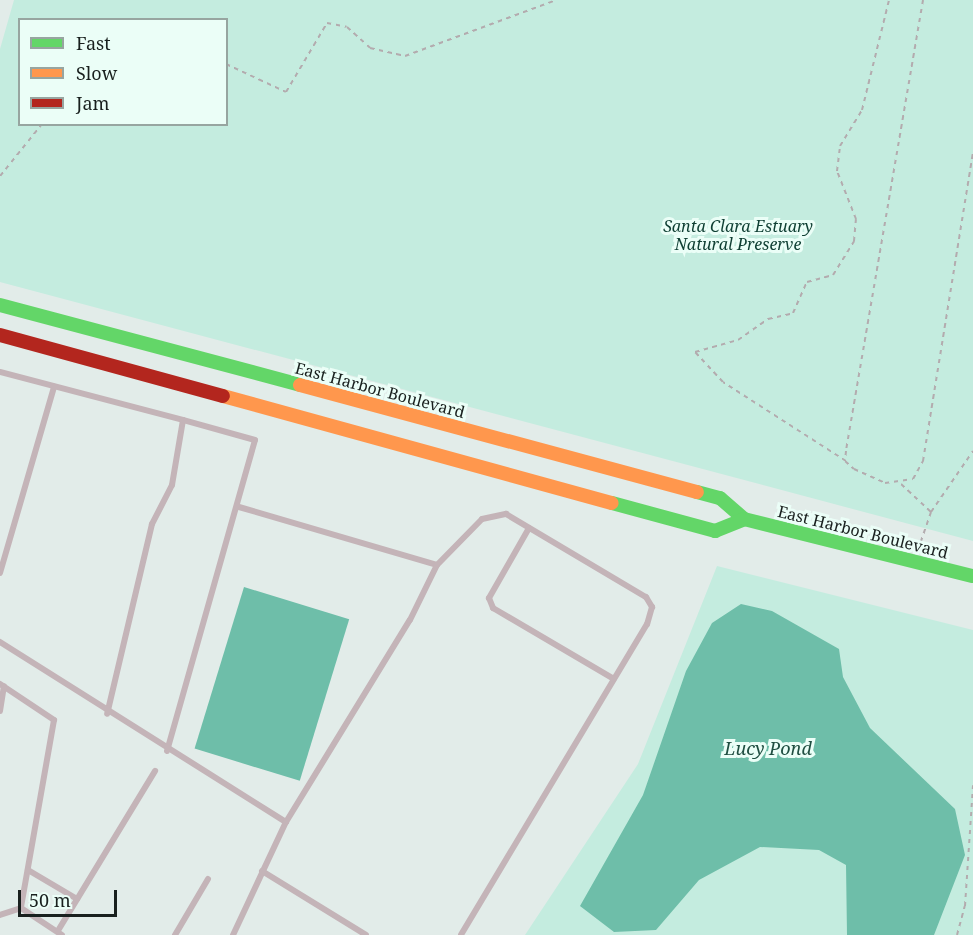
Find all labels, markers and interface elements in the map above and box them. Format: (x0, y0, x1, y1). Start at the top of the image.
legend (18, 18, 228, 126)
text: Fast (76, 31, 111, 55)
text: Slow (76, 61, 117, 85)
text: Jam (76, 91, 110, 115)
park label: Santa Clara Estuary Natural Preserve (663, 216, 813, 254)
street label: East Harbor Boulevard (293, 358, 467, 422)
street label: East Harbor Boulevard (776, 502, 950, 562)
water label: Lucy Pond (724, 737, 812, 759)
scale bar (21, 878, 120, 916)
text: 50 m (29, 888, 71, 912)

